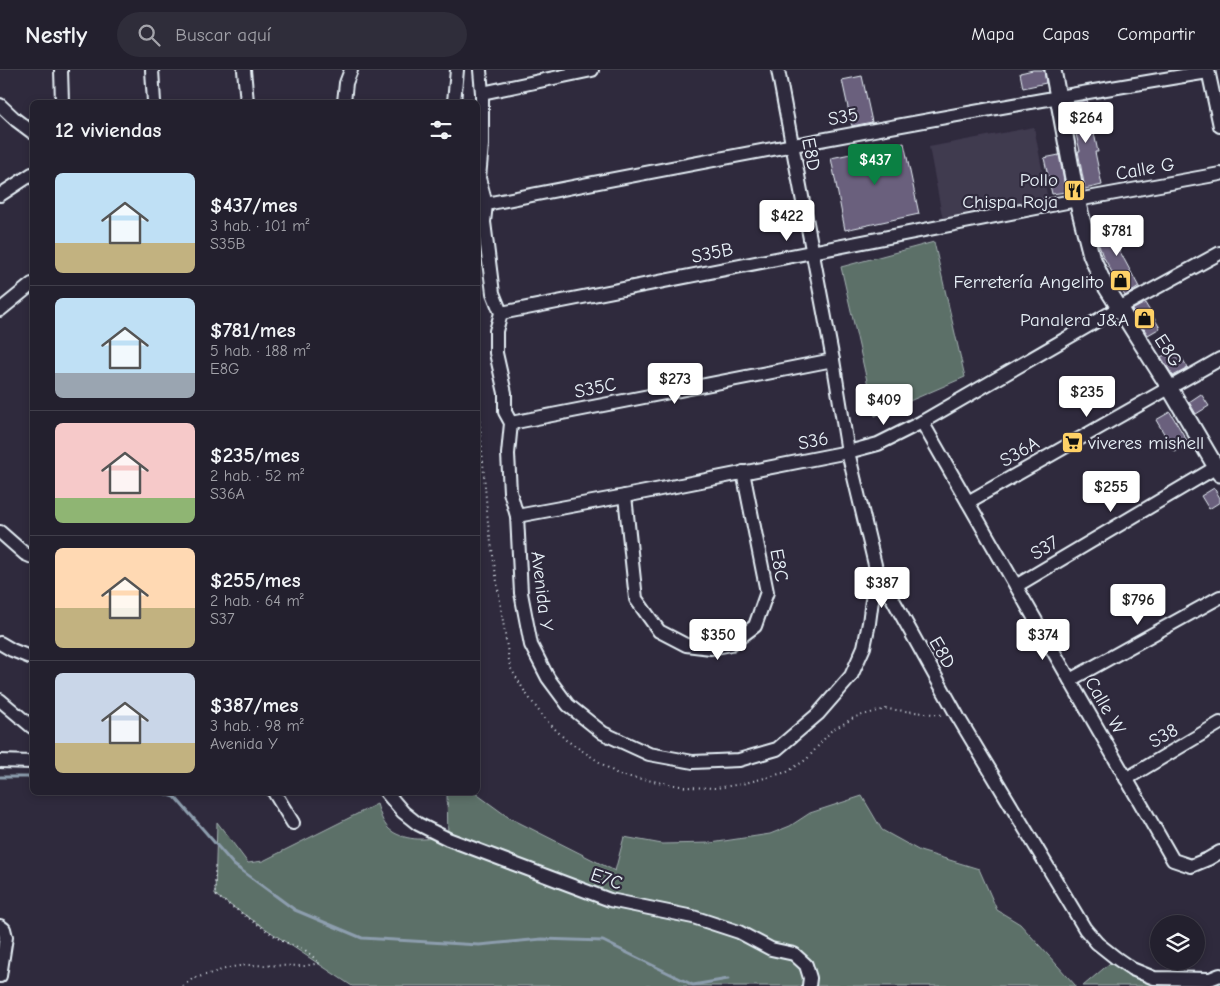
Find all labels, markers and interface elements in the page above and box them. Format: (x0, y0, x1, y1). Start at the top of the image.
search box (117, 12, 467, 57)
text: Nestly (25, 21, 87, 49)
icon: search (135, 21, 163, 49)
text: Buscar aquí (175, 24, 271, 46)
text: Mapa (971, 24, 1014, 45)
text: Capas (1042, 24, 1089, 45)
text: Compartir (1117, 24, 1195, 45)
pin: $264 (1056, 102, 1116, 144)
street label: S35 (826, 104, 860, 130)
text: $264 (1069, 109, 1103, 127)
icon: filters (427, 116, 455, 144)
text: 12 viviendas (55, 118, 162, 142)
street label: E8D (797, 136, 825, 173)
pin: $437 (845, 144, 905, 186)
text: $437 (859, 151, 891, 169)
street label: Calle G (1114, 153, 1176, 185)
place label: Pollo Chispa Roja (962, 169, 1058, 213)
restaurant icon: Pollo Chispa Roja (1062, 178, 1086, 202)
icon: home (95, 193, 155, 253)
text: $437/mes (210, 193, 297, 217)
pin: $422 (757, 200, 817, 242)
text: $422 (770, 207, 804, 225)
pin: $781 (1087, 214, 1147, 257)
text: 3 hab. · 101 m² (210, 217, 309, 235)
text: $781 (1102, 222, 1132, 240)
text: S35B (210, 235, 246, 253)
street label: S35B (689, 238, 735, 268)
shop icon: Ferretería Angelito (1108, 269, 1132, 293)
place label: Ferretería Angelito (953, 271, 1104, 293)
shop icon: Panalera J&A (1133, 307, 1157, 331)
place label: Panalera J&A (1020, 309, 1129, 331)
icon: home (95, 318, 155, 378)
text: $781/mes (210, 318, 296, 342)
street label: E8G (1149, 330, 1187, 371)
text: 5 hab. · 188 m² (210, 342, 310, 360)
text: E8G (210, 360, 239, 378)
pin: $273 (645, 362, 705, 405)
text: $273 (659, 370, 691, 388)
street label: S35C (572, 373, 618, 403)
pin: $235 (1057, 376, 1117, 418)
text: $235 (1070, 383, 1104, 401)
pin: $409 (854, 384, 914, 426)
text: $409 (867, 391, 901, 409)
street label: S36 (796, 427, 830, 455)
supermarket icon: viveres mishell (1060, 430, 1084, 454)
street label: S36A (996, 432, 1043, 472)
place label: viveres mishell (1087, 432, 1204, 454)
icon: home (95, 443, 155, 503)
text: $235/mes (210, 443, 300, 467)
text: 2 hab. · 52 m² (210, 467, 304, 485)
pin: $255 (1081, 470, 1141, 513)
text: $255 (1094, 478, 1128, 496)
text: S36A (210, 485, 245, 503)
street label: S37 (1026, 531, 1063, 565)
street label: E8C (765, 547, 793, 584)
street label: Avenida Y (526, 550, 558, 633)
pin: $387 (852, 566, 912, 609)
icon: home (95, 568, 155, 628)
text: $255/mes (210, 568, 301, 592)
text: $387 (866, 574, 898, 592)
pin: $796 (1108, 584, 1168, 626)
text: $796 (1121, 591, 1155, 609)
text: 2 hab. · 64 m² (210, 592, 304, 610)
text: S37 (210, 610, 235, 628)
pin: $350 (688, 618, 748, 661)
pin: $374 (1013, 618, 1073, 661)
text: $350 (700, 626, 736, 644)
text: $374 (1028, 626, 1058, 644)
street label: E8D (924, 633, 960, 672)
street label: Calle W (1080, 673, 1130, 738)
icon: home (95, 693, 155, 753)
text: $387/mes (210, 693, 298, 717)
text: 3 hab. · 98 m² (210, 717, 304, 735)
street label: S38 (1145, 719, 1182, 753)
text: Avenida Y (210, 735, 278, 753)
street label: E7C (588, 863, 626, 895)
map controls (1150, 915, 1205, 970)
button: layers (1150, 915, 1205, 970)

